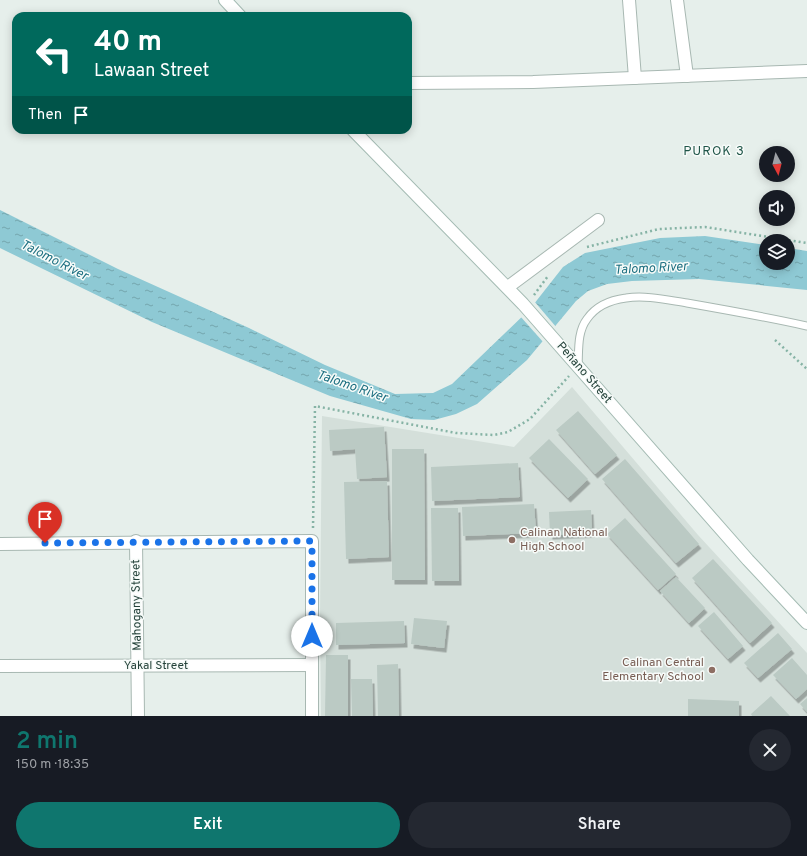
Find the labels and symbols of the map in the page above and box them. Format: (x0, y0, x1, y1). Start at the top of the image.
district label: PUROK 3 (683, 144, 745, 160)
north arrow (759, 146, 795, 182)
water label: Talomo River (18, 237, 91, 285)
water label: Talomo River (614, 259, 689, 279)
street label: Peñano Street (553, 339, 615, 407)
water label: Talomo River (315, 367, 390, 407)
pin (28, 502, 62, 543)
place label: Calinan National High School (520, 525, 608, 555)
marker: Calinan National High School (507, 535, 517, 545)
street label: Mahogany Street (128, 559, 146, 651)
position arrow (291, 615, 333, 657)
place label: Calinan Central Elementary School (602, 655, 704, 685)
street label: Yakal Street (124, 658, 188, 674)
marker: Calinan Central Elementary School (707, 665, 717, 675)

